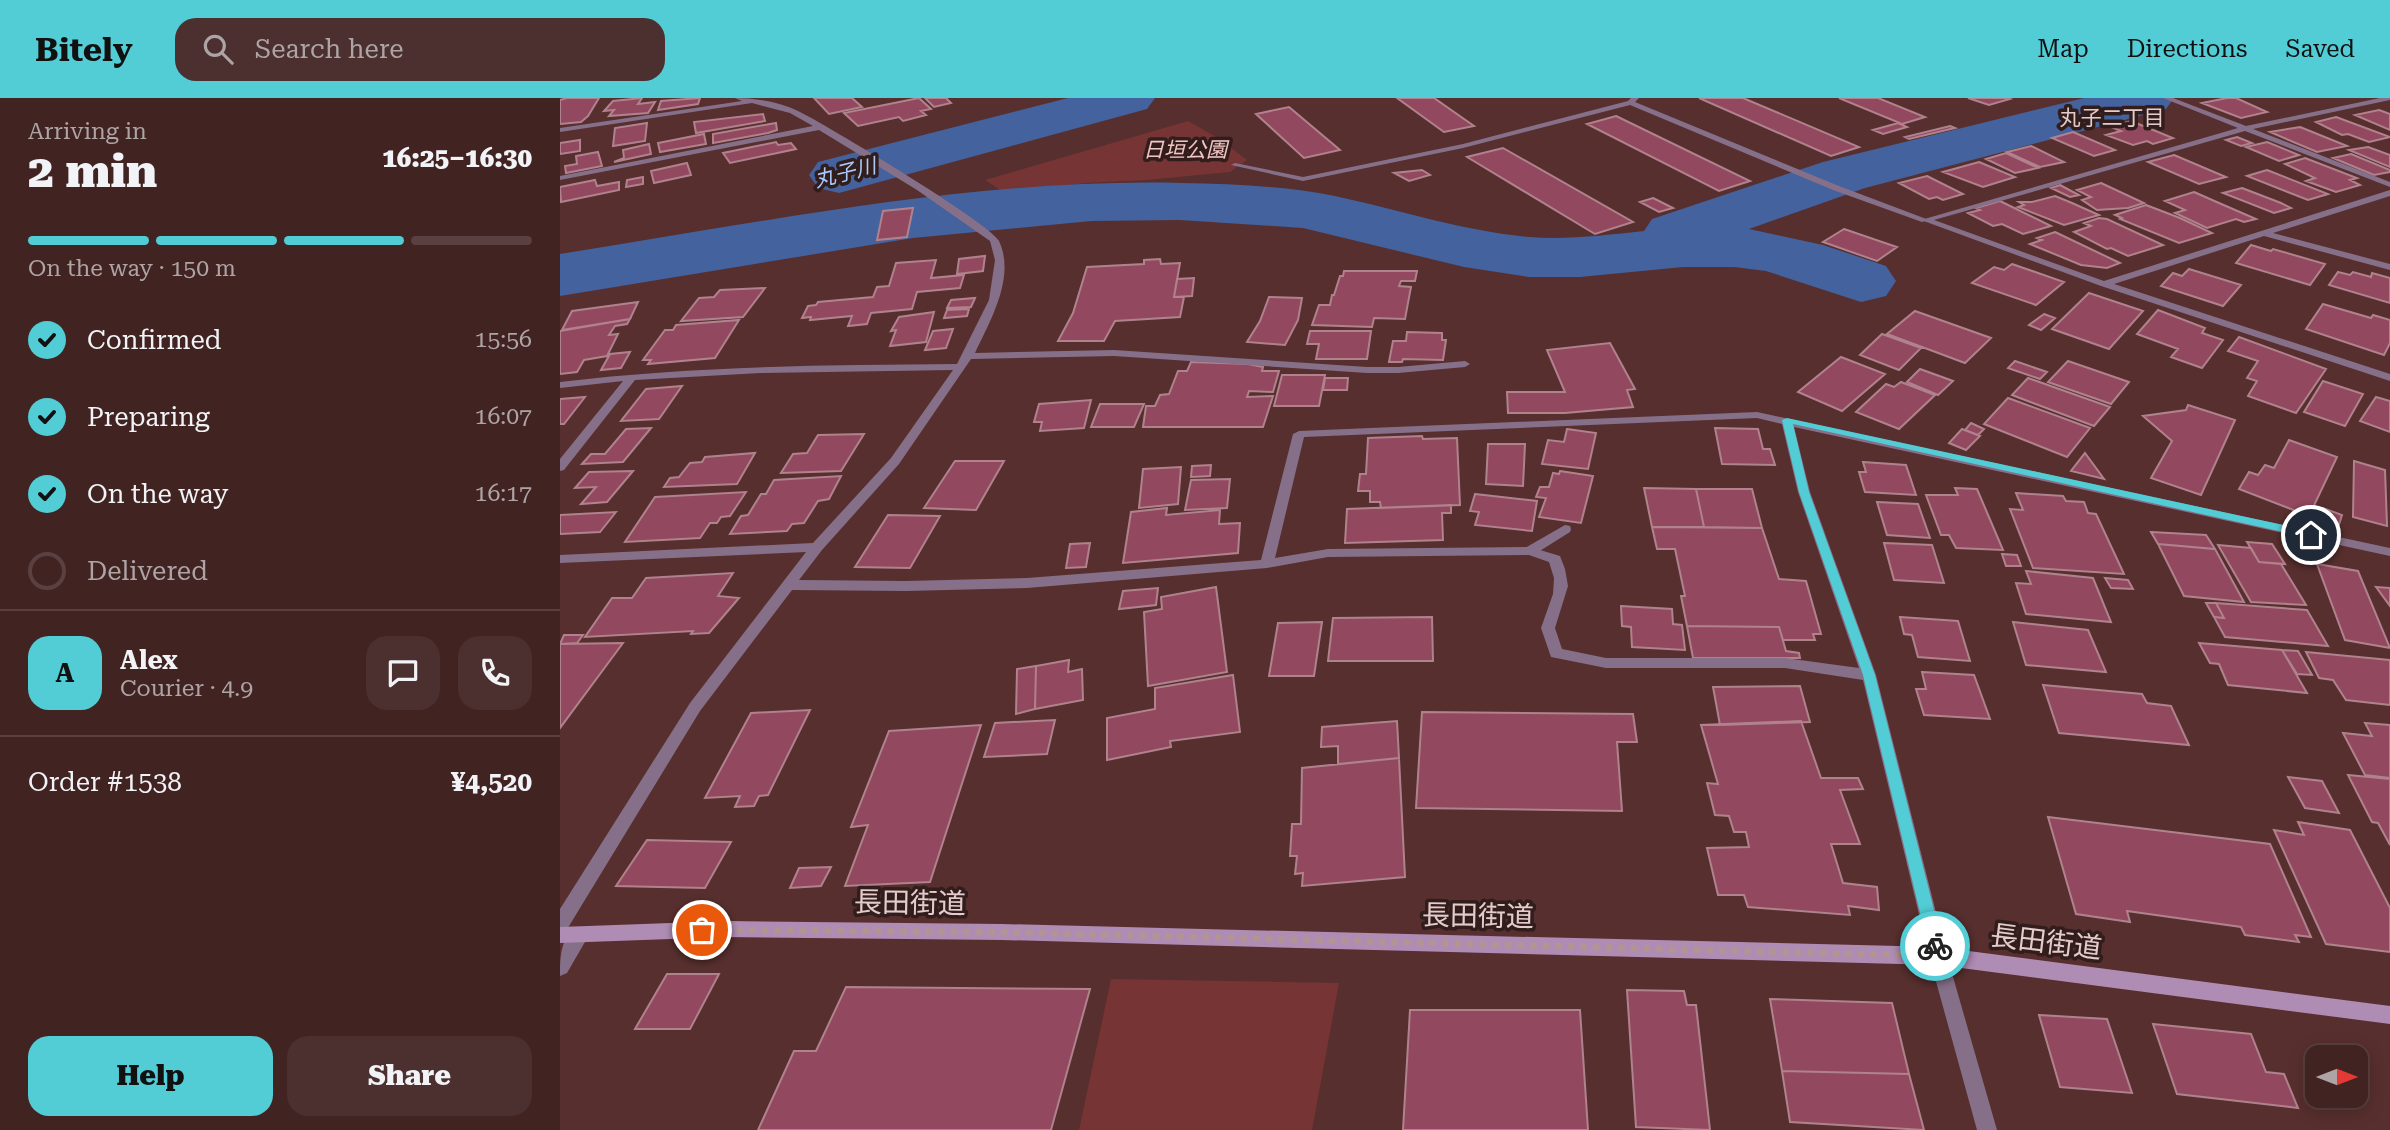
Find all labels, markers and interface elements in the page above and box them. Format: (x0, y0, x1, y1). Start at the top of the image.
search box (175, 18, 665, 81)
text: Bitely (35, 30, 133, 69)
icon: search (199, 30, 237, 68)
text: Search here (255, 34, 404, 64)
text: Map (2037, 35, 2089, 63)
text: Directions (2127, 35, 2247, 63)
text: Saved (2285, 35, 2355, 63)
district label: 丸子二丁目 (2060, 106, 2165, 130)
text: Arriving in (28, 118, 147, 145)
park label: 日垣公園 (1143, 138, 1230, 162)
text: 16:25–16:30 (382, 143, 532, 173)
text: 2 min (28, 144, 157, 198)
water label: 丸子川 (812, 153, 880, 192)
text: On the way · 150 m (28, 255, 236, 282)
icon: check (28, 321, 66, 359)
text: Confirmed (87, 325, 222, 355)
text: 15:56 (475, 326, 532, 353)
icon: check (28, 398, 66, 436)
text: Preparing (87, 402, 210, 432)
text: 16:07 (475, 403, 532, 430)
icon: check (28, 475, 66, 513)
text: On the way (87, 479, 228, 509)
text: 16:17 (475, 480, 532, 507)
pin (2281, 505, 2341, 565)
icon: home (2292, 516, 2330, 554)
text: Delivered (87, 556, 208, 586)
button: chat (366, 636, 440, 710)
button: phone (458, 636, 532, 710)
text: Alex (120, 645, 178, 675)
text: A (56, 658, 74, 688)
text: Courier · 4.9 (120, 675, 253, 702)
text: Order #1538 (28, 767, 182, 797)
text: ¥4,520 (451, 767, 532, 797)
street label: 長田街道 (854, 886, 966, 920)
street label: 長田街道 (1422, 899, 1534, 933)
pin (672, 900, 732, 960)
icon: bag (683, 911, 721, 949)
courier (1900, 911, 1970, 981)
street label: 長田街道 (1988, 919, 2104, 965)
icon: bike (1916, 927, 1954, 965)
button: Help (28, 1036, 273, 1116)
button: Share (287, 1036, 532, 1116)
north arrow (2305, 1045, 2368, 1108)
map controls (2305, 1045, 2368, 1108)

